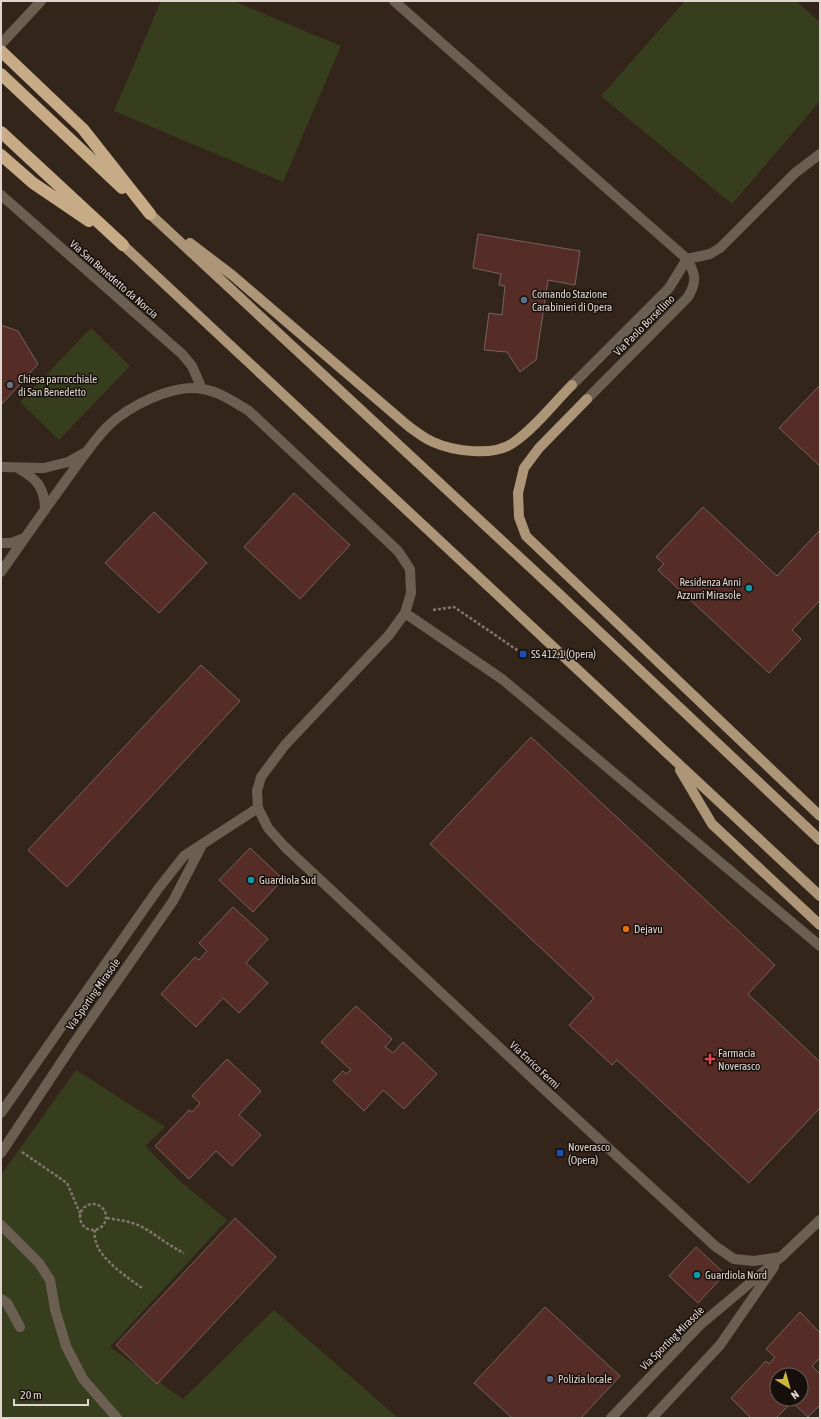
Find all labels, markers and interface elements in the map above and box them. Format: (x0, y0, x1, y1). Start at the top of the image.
street label: Via San Benedetto da Norcia (67, 237, 161, 321)
place label: Comando Stazione Carabinieri di Opera (532, 288, 612, 313)
street label: Via Paolo Borsellino (611, 292, 677, 358)
marker: Comando Stazione Carabinieri di Opera (519, 295, 529, 305)
place label: Chiesa parrocchiale di San Benedetto (18, 373, 97, 398)
marker: Chiesa parrocchiale di San Benedetto (5, 380, 15, 390)
place label: Residenza Anni Azzurri Mirasole (677, 576, 741, 601)
marker: Residenza Anni Azzurri Mirasole (744, 583, 754, 593)
place label: SS 412,1 (Opera) (531, 648, 596, 660)
marker: SS 412,1 (Opera) (518, 649, 528, 659)
place label: Guardiola Sud (259, 874, 316, 886)
marker: Guardiola Sud (246, 875, 256, 885)
place label: Dejavu (634, 923, 663, 935)
marker: Dejavu (621, 924, 631, 934)
street label: Via Sporting Mirasole (64, 956, 122, 1032)
street label: Via Enrico Fermi (508, 1039, 562, 1091)
place label: Farmacia Noverasco (718, 1047, 760, 1072)
marker: Farmacia Noverasco (705, 1054, 715, 1064)
place label: Noverasco (Opera) (568, 1141, 610, 1166)
marker: Noverasco (Opera) (555, 1148, 565, 1158)
place label: Guardiola Nord (705, 1269, 767, 1281)
marker: Guardiola Nord (692, 1270, 702, 1280)
street label: Via Sporting Mirasole (638, 1304, 706, 1372)
north arrow (769, 1367, 809, 1407)
place label: Polizia locale (558, 1373, 612, 1385)
marker: Polizia locale (545, 1374, 555, 1384)
scale bar (14, 1381, 88, 1407)
text: 20 m (20, 1388, 42, 1402)
text: N (789, 1388, 801, 1402)

